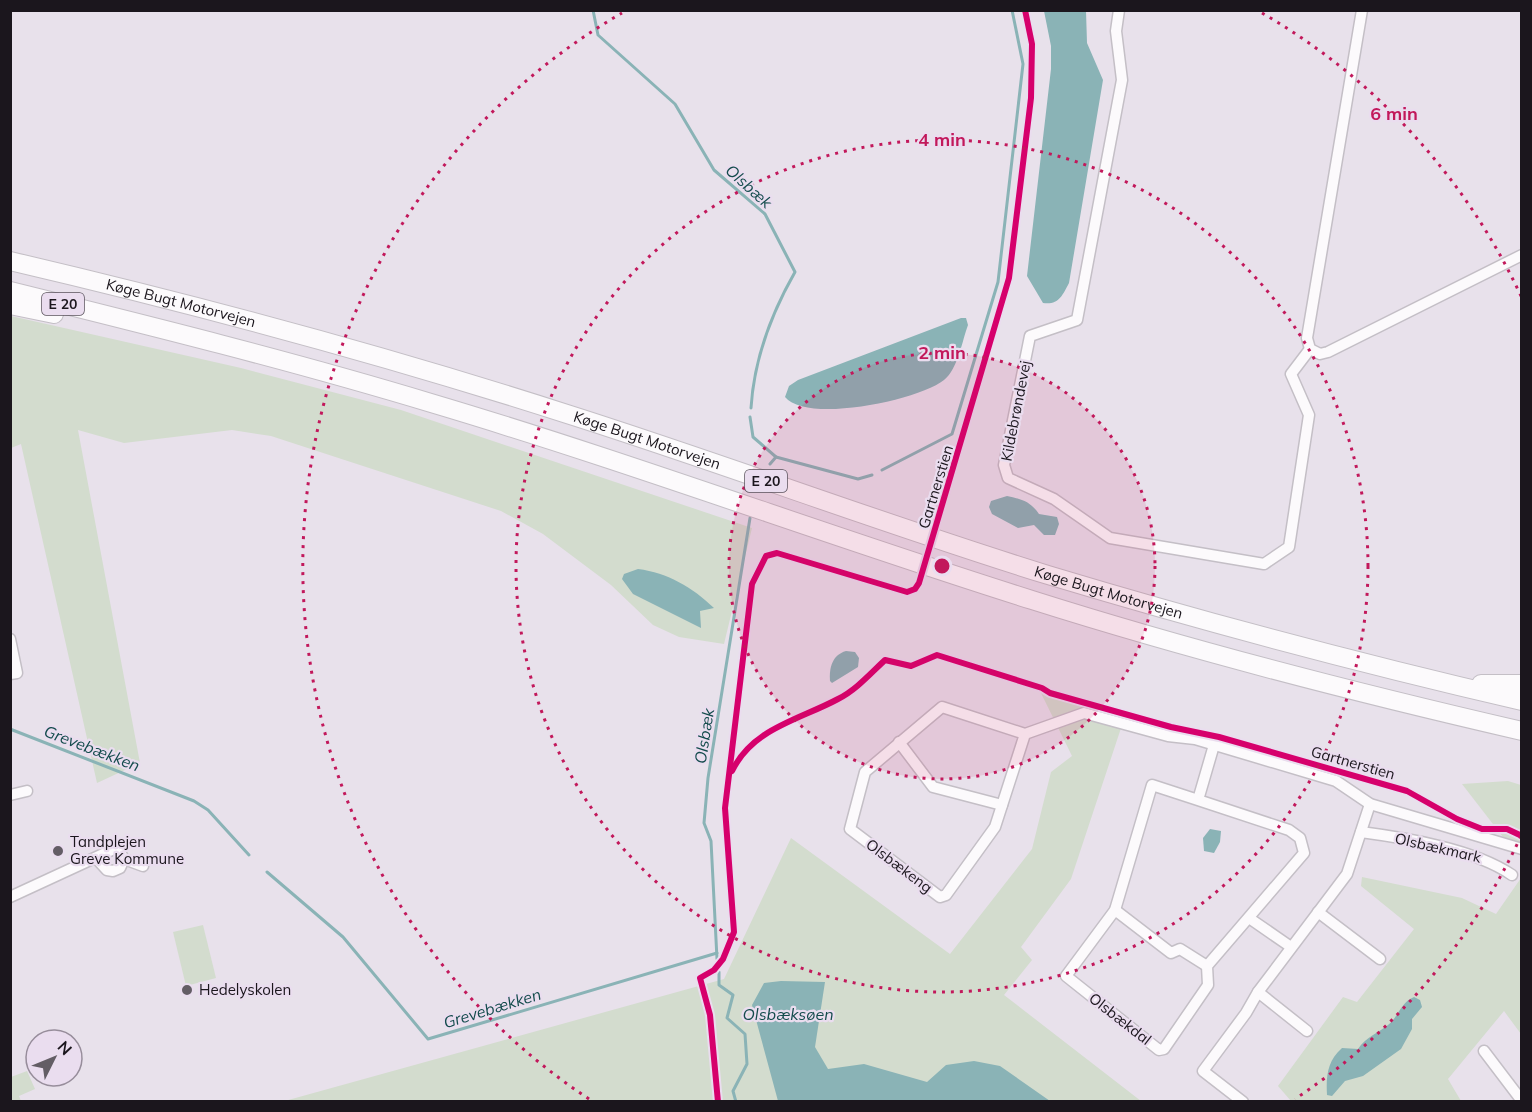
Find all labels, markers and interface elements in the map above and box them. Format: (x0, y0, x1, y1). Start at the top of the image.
text: 6 min (1370, 102, 1418, 125)
text: 4 min (918, 128, 966, 151)
water label: Olsbæk (721, 160, 777, 213)
street label: Køge Bugt Motorvejen (104, 274, 258, 331)
road number: E 20 (42, 293, 84, 315)
text: 2 min (918, 341, 966, 364)
street label: Kildebrøndevej (996, 359, 1035, 463)
street label: Køge Bugt Motorvejen (571, 407, 723, 473)
street label: Gartnerstien (914, 443, 957, 531)
road number: E 20 (745, 470, 787, 492)
centre of rings (932, 556, 952, 576)
street label: Køge Bugt Motorvejen (1032, 561, 1185, 623)
water label: Olsbæk (690, 706, 718, 765)
water label: Grevebækken (41, 721, 143, 775)
street label: Gartnerstien (1309, 741, 1397, 784)
street label: Olsbækmark (1393, 828, 1483, 867)
place label: Tandplejen Greve Kommune (70, 832, 184, 868)
street label: Olsbækeng (862, 834, 936, 897)
marker: Tandplejen Greve Kommune (51, 844, 65, 858)
place label: Hedelyskolen (199, 980, 291, 999)
marker: Hedelyskolen (180, 983, 194, 997)
water label: Grevebækken (441, 984, 543, 1032)
street label: Olsbækdal (1085, 988, 1155, 1049)
water label: Olsbæksøen (742, 1004, 834, 1024)
north arrow (24, 1028, 84, 1088)
text: N (54, 1037, 76, 1059)

